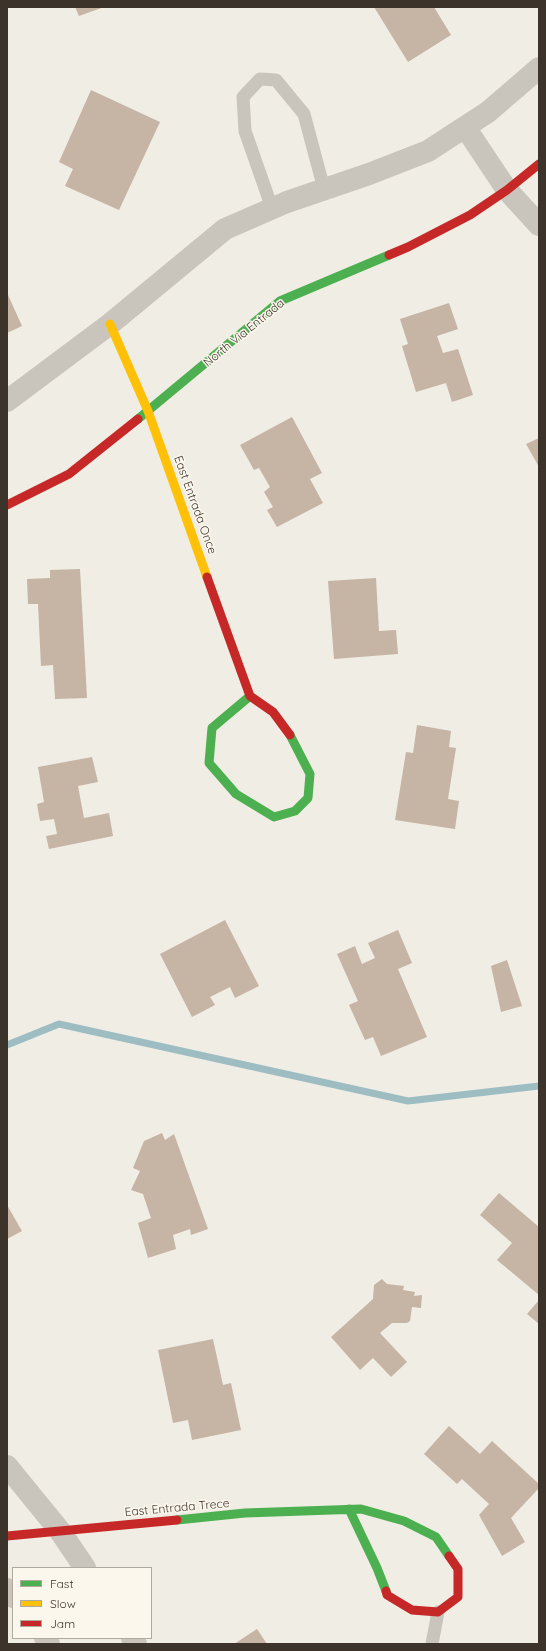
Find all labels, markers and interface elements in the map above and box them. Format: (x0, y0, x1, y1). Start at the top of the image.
street label: North Via Entrada (201, 296, 287, 370)
street label: East Entrada Once (171, 454, 219, 556)
street label: East Entrada Trece (124, 1496, 230, 1520)
legend (12, 1567, 152, 1639)
text: Fast (50, 1576, 74, 1591)
text: Slow (50, 1596, 76, 1611)
text: Jam (50, 1616, 75, 1631)

